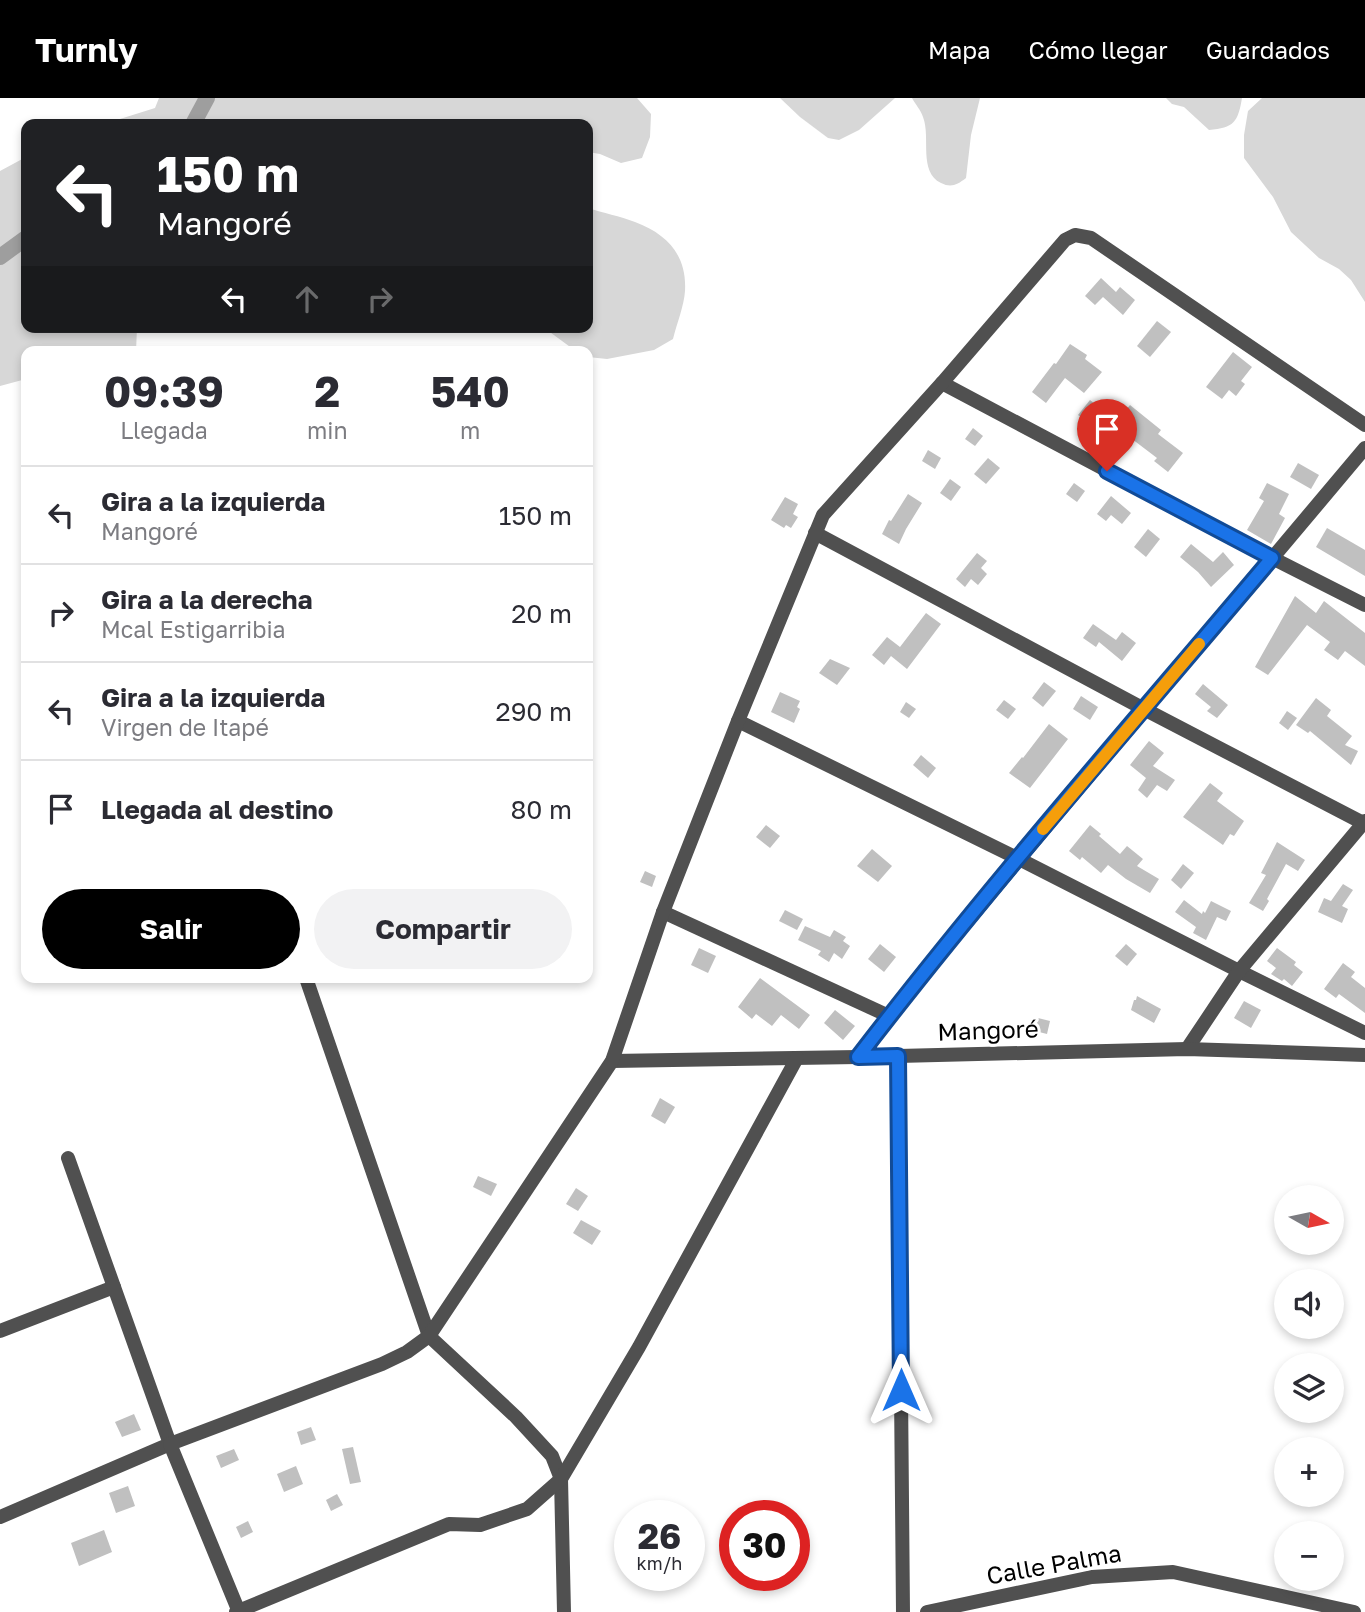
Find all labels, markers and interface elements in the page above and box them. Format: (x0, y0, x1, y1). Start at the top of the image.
text: Turnly (35, 30, 138, 69)
text: Mapa (928, 35, 991, 64)
text: Cómo llegar (1029, 35, 1168, 64)
text: Guardados (1206, 35, 1330, 64)
text: 150 m (157, 144, 299, 203)
icon: left (42, 147, 133, 238)
text: Mangoré (157, 204, 292, 242)
icon: left (215, 280, 253, 318)
icon: ahead (288, 280, 326, 318)
icon: right (361, 280, 399, 318)
text: 09:39 (104, 366, 224, 416)
text: 2 (314, 366, 340, 416)
text: 540 (431, 366, 510, 416)
pin (1077, 399, 1137, 471)
icon: arrive (1088, 410, 1126, 448)
text: Llegada (120, 416, 208, 444)
text: min (307, 416, 348, 444)
text: m (460, 416, 480, 444)
text: Gira a la izquierda (101, 486, 325, 517)
icon: left (42, 496, 80, 534)
text: 150 m (499, 500, 572, 531)
text: Mangoré (101, 517, 198, 545)
text: Gira a la derecha (101, 584, 313, 615)
icon: right (42, 594, 80, 632)
text: 20 m (511, 598, 572, 629)
text: Mcal Estigarribia (101, 615, 286, 643)
text: Gira a la izquierda (101, 682, 325, 713)
icon: left (42, 692, 80, 730)
text: 290 m (496, 696, 572, 727)
text: Virgen de Itapé (101, 713, 269, 741)
icon: arrive (42, 790, 80, 828)
text: Llegada al destino (101, 794, 333, 825)
text: 80 m (511, 794, 572, 825)
button: Salir (42, 889, 300, 969)
button: Compartir (314, 889, 572, 969)
street label: Mangoré (937, 1013, 1039, 1046)
north arrow (1274, 1185, 1344, 1255)
map controls (1274, 1185, 1344, 1591)
button: sound (1274, 1269, 1344, 1339)
position arrow (864, 1353, 938, 1427)
button: layers (1274, 1353, 1344, 1423)
button: + (1274, 1437, 1344, 1507)
speed limit sign: 30 (719, 1500, 810, 1591)
text: 26 (638, 1515, 681, 1557)
button: − (1274, 1521, 1344, 1591)
street label: Calle Palma (984, 1537, 1123, 1590)
text: km/h (637, 1552, 682, 1574)

